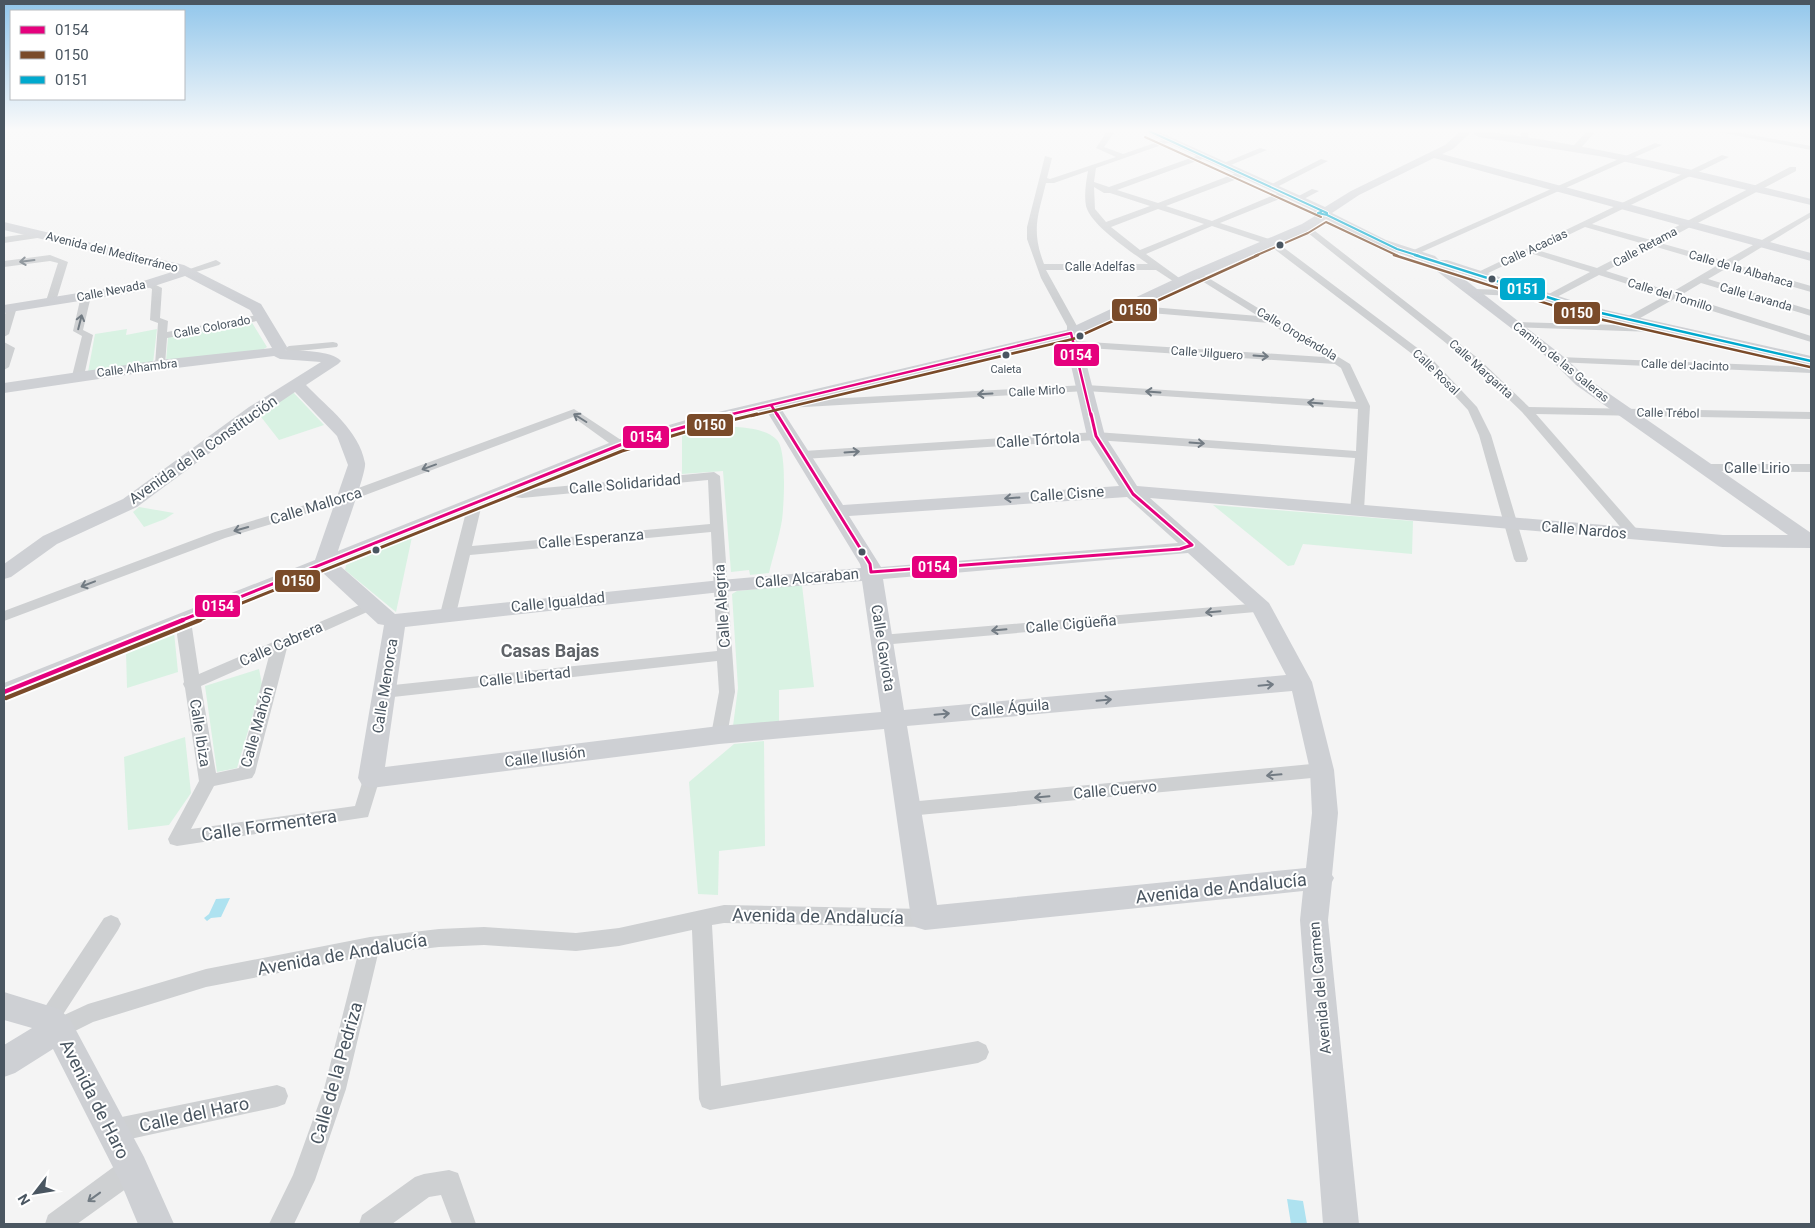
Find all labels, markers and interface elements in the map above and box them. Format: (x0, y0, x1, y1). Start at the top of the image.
legend (10, 10, 185, 100)
text: 0154 (55, 21, 89, 39)
text: 0150 (55, 46, 89, 64)
text: 0151 (55, 71, 89, 89)
street label: Calle Retama (1610, 224, 1680, 270)
street label: Calle Acacias (1498, 226, 1570, 270)
street label: Avenida del Mediterráneo (45, 229, 180, 275)
unlabelled marker (1275, 240, 1285, 250)
street label: Calle de la Albahaca (1687, 247, 1795, 291)
one-way arrow (19, 256, 35, 266)
street label: Calle Adelfas (1065, 260, 1135, 274)
unlabelled marker (1487, 274, 1497, 284)
street label: Calle del Tomillo (1626, 275, 1714, 315)
street label: Calle Nevada (75, 277, 147, 305)
line badge: 0151 (1499, 277, 1546, 301)
street label: Calle Lavanda (1718, 280, 1794, 314)
text: 0151 (1507, 281, 1539, 297)
line badge: 0150 (1111, 298, 1158, 322)
line badge: 0150 (1553, 301, 1601, 325)
text: 0150 (1119, 302, 1151, 318)
street label: Calle Oropéndola (1254, 304, 1340, 364)
text: 0150 (1561, 305, 1593, 321)
street label: Calle Colorado (172, 313, 252, 341)
one-way arrow (76, 315, 85, 331)
street label: Camino de las Galeras (1510, 319, 1612, 405)
unlabelled marker (1075, 331, 1085, 341)
street label: Calle Margarita (1446, 337, 1516, 401)
line badge: 0154 (1053, 343, 1100, 367)
street label: Calle Jilguero (1170, 343, 1244, 363)
street label: Calle Rosal (1410, 346, 1462, 398)
text: 0154 (1060, 347, 1092, 363)
marker: Caleta (1001, 350, 1011, 360)
one-way arrow (1253, 352, 1269, 361)
street label: Calle Alhambra (96, 356, 178, 380)
street label: Calle del Jacinto (1641, 356, 1729, 374)
place label: Caleta (990, 363, 1022, 376)
street label: Calle Mirlo (1008, 383, 1066, 399)
one-way arrow (1145, 388, 1161, 397)
one-way arrow (977, 389, 993, 398)
street label: Avenida de la Constitución (125, 392, 281, 508)
one-way arrow (1307, 399, 1323, 408)
street label: Calle Trébol (1636, 405, 1700, 421)
one-way arrow (573, 412, 587, 423)
line badge: 0150 (686, 413, 734, 437)
text: 0150 (694, 417, 726, 433)
line badge: 0154 (622, 425, 670, 449)
street label: Calle Tórtola (995, 428, 1081, 452)
text: 0154 (630, 429, 662, 445)
one-way arrow (1188, 438, 1204, 448)
one-way arrow (844, 448, 860, 457)
street label: Calle Lirio (1724, 459, 1790, 477)
one-way arrow (421, 463, 437, 472)
street label: Calle Solidaridad (568, 470, 682, 498)
street label: Calle Cisne (1029, 482, 1105, 506)
street label: Calle Mallorca (268, 484, 364, 528)
one-way arrow (1005, 493, 1021, 503)
street label: Calle Nardos (1541, 517, 1627, 543)
one-way arrow (233, 524, 249, 534)
street label: Calle Esperanza (537, 525, 645, 553)
unlabelled marker (371, 545, 381, 555)
unlabelled marker (857, 547, 867, 557)
line badge: 0154 (911, 555, 958, 579)
text: 0154 (918, 559, 950, 575)
street label: Calle Alegría (710, 564, 734, 648)
street label: Calle Alcaraban (754, 564, 860, 592)
line badge: 0150 (274, 569, 321, 593)
text: 0150 (282, 573, 314, 589)
one-way arrow (81, 580, 97, 589)
street label: Calle Igualdad (510, 588, 606, 616)
line badge: 0154 (194, 594, 241, 618)
text: 0154 (202, 598, 234, 614)
street label: Calle Gaviota (867, 603, 899, 693)
one-way arrow (1206, 607, 1222, 617)
street label: Calle Cigüeña (1025, 611, 1117, 637)
street label: Calle Cabrera (237, 618, 325, 670)
one-way arrow (991, 625, 1007, 635)
street label: Calle Menorca (369, 637, 401, 735)
district label: Casas Bajas (501, 640, 599, 661)
street label: Calle Libertad (478, 663, 572, 691)
one-way arrow (1257, 681, 1273, 690)
street label: Calle Mahón (237, 685, 277, 769)
one-way arrow (1096, 695, 1112, 705)
street label: Calle Águila (970, 696, 1050, 720)
street label: Calle Ibiza (186, 698, 214, 768)
one-way arrow (934, 710, 950, 719)
street label: Calle Ilusión (504, 743, 586, 771)
one-way arrow (1266, 770, 1282, 779)
street label: Calle Cuervo (1072, 777, 1158, 803)
one-way arrow (1035, 792, 1051, 801)
street label: Calle Formentera (200, 805, 338, 845)
street label: Avenida de Andalucía (1134, 869, 1308, 907)
street label: Avenida de Andalucía (732, 904, 904, 928)
street label: Avenida del Carmen (1305, 921, 1335, 1055)
street label: Avenida de Andalucía (256, 929, 428, 979)
street label: Calle de la Pedriza (306, 999, 366, 1147)
street label: Avenida de Haro (56, 1036, 134, 1162)
street label: Calle del Haro (137, 1092, 251, 1136)
north arrow (10, 1168, 60, 1218)
text: N (14, 1191, 33, 1208)
one-way arrow (88, 1191, 101, 1202)

